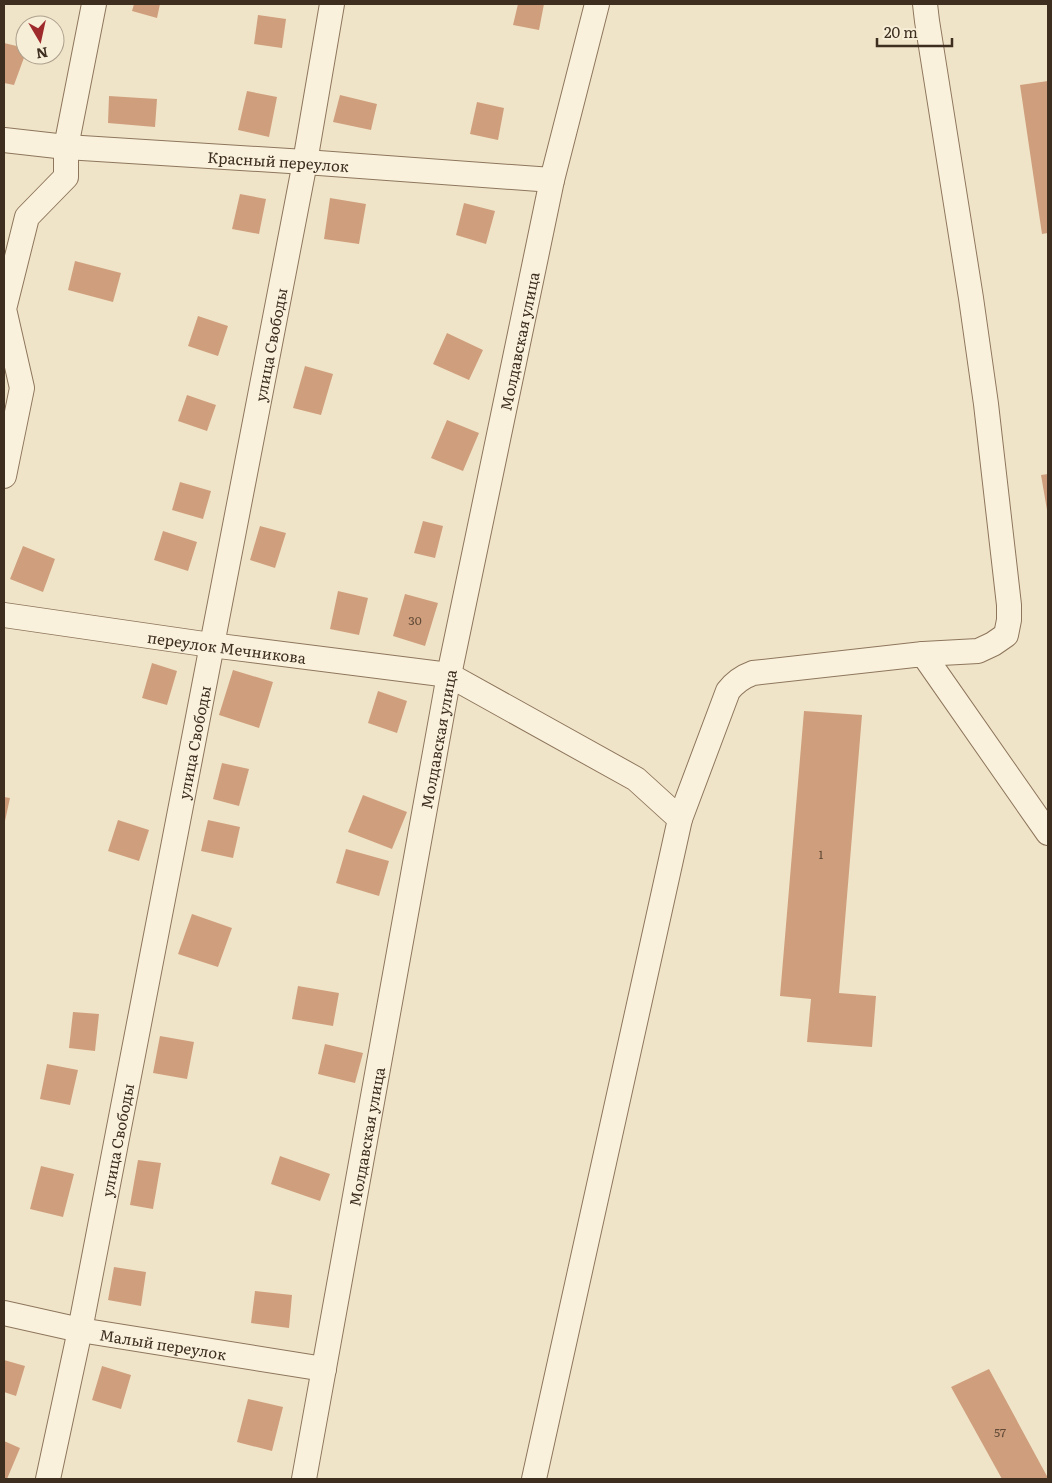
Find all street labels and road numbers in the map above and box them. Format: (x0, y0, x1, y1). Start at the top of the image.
street label: Красный переулок (207, 144, 350, 177)
street label: Молдавская улица (493, 269, 544, 413)
street label: улица Свободы (248, 286, 292, 403)
street label: переулок Мечникова (146, 624, 308, 669)
street label: Молдавская улица (414, 666, 462, 811)
street label: улица Свободы (171, 683, 215, 801)
street label: Молдавская улица (342, 1064, 390, 1208)
street label: улица Свободы (94, 1081, 139, 1199)
street label: Малый переулок (98, 1322, 228, 1365)

